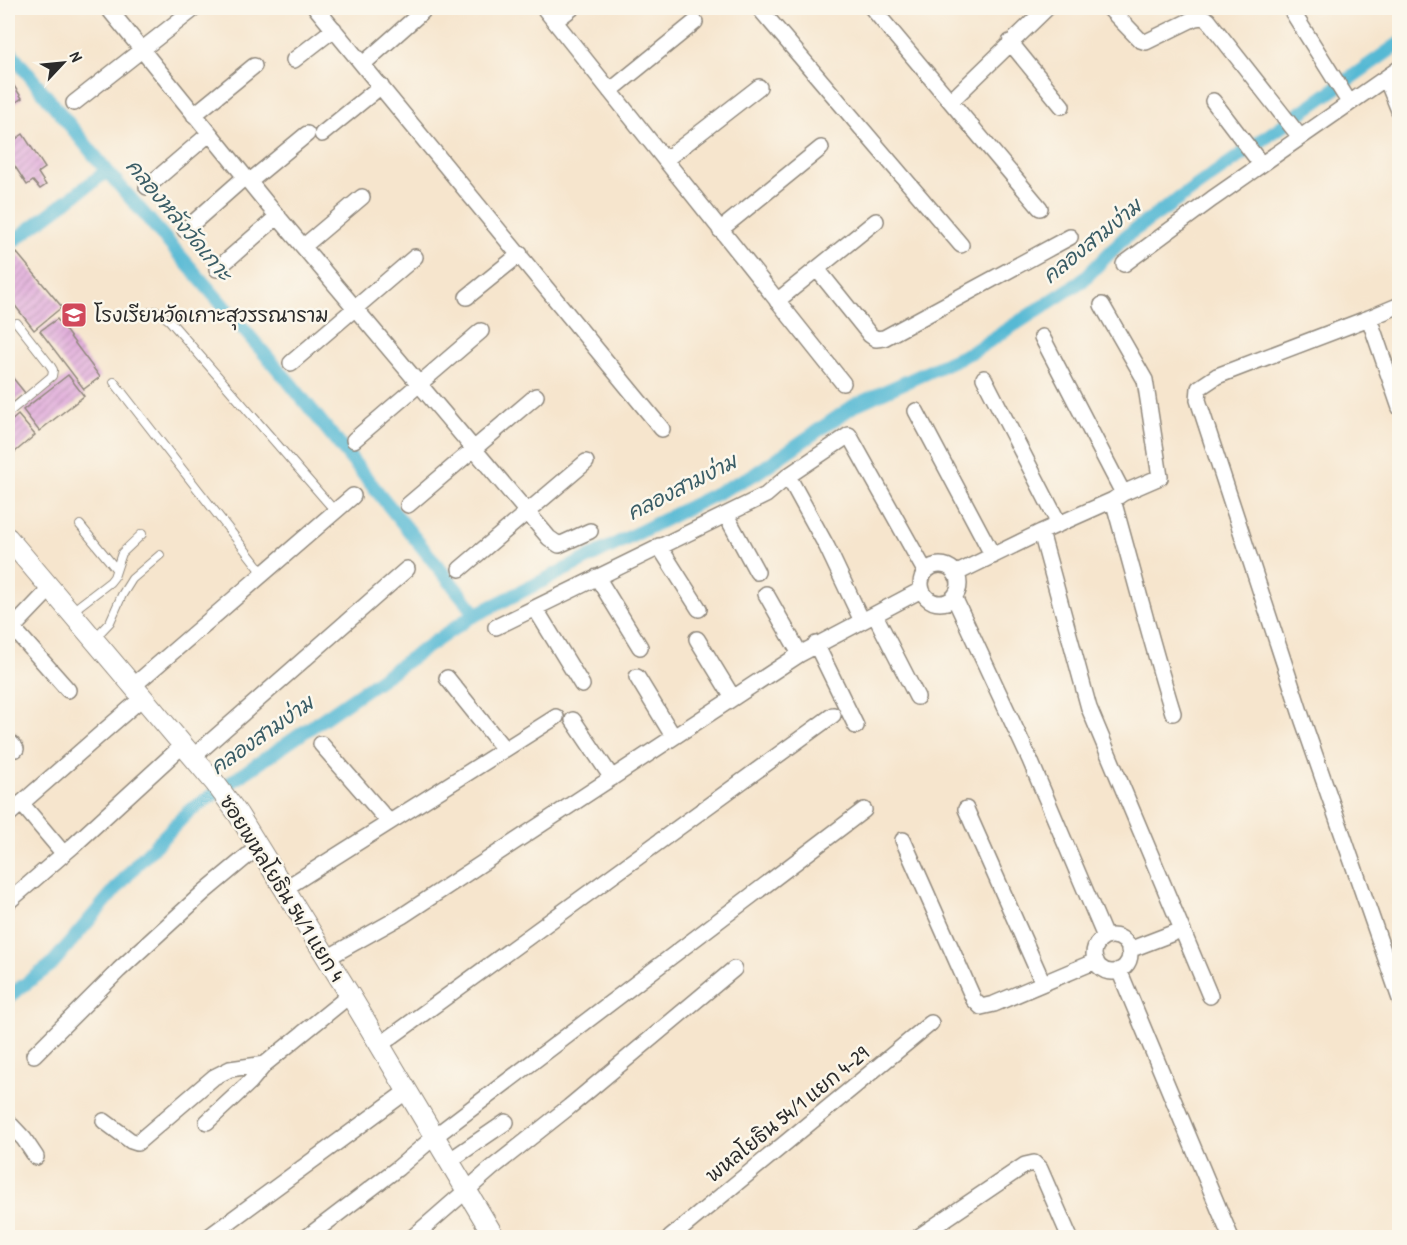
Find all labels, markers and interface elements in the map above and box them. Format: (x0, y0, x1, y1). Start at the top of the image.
north arrow (33, 33, 93, 93)
text: N (65, 48, 88, 66)
water label: คลองหลังวัดเกาะ (120, 152, 241, 289)
water label: คลองสามง่าม (1036, 190, 1149, 290)
school or university icon: โรงเรียนวัดเกาะสุวรรณาราม (59, 300, 89, 330)
place label: โรงเรียนวัดเกาะสุวรรณาราม (94, 301, 329, 331)
water label: คลองสามง่าม (622, 446, 744, 527)
water label: คลองสามง่าม (204, 687, 321, 781)
street label: ซอยพหลโยธิน 54/1 แยก 4 (214, 789, 351, 986)
street label: พหลโยธิน 54/1 แยก 4-29 (699, 1039, 874, 1188)

